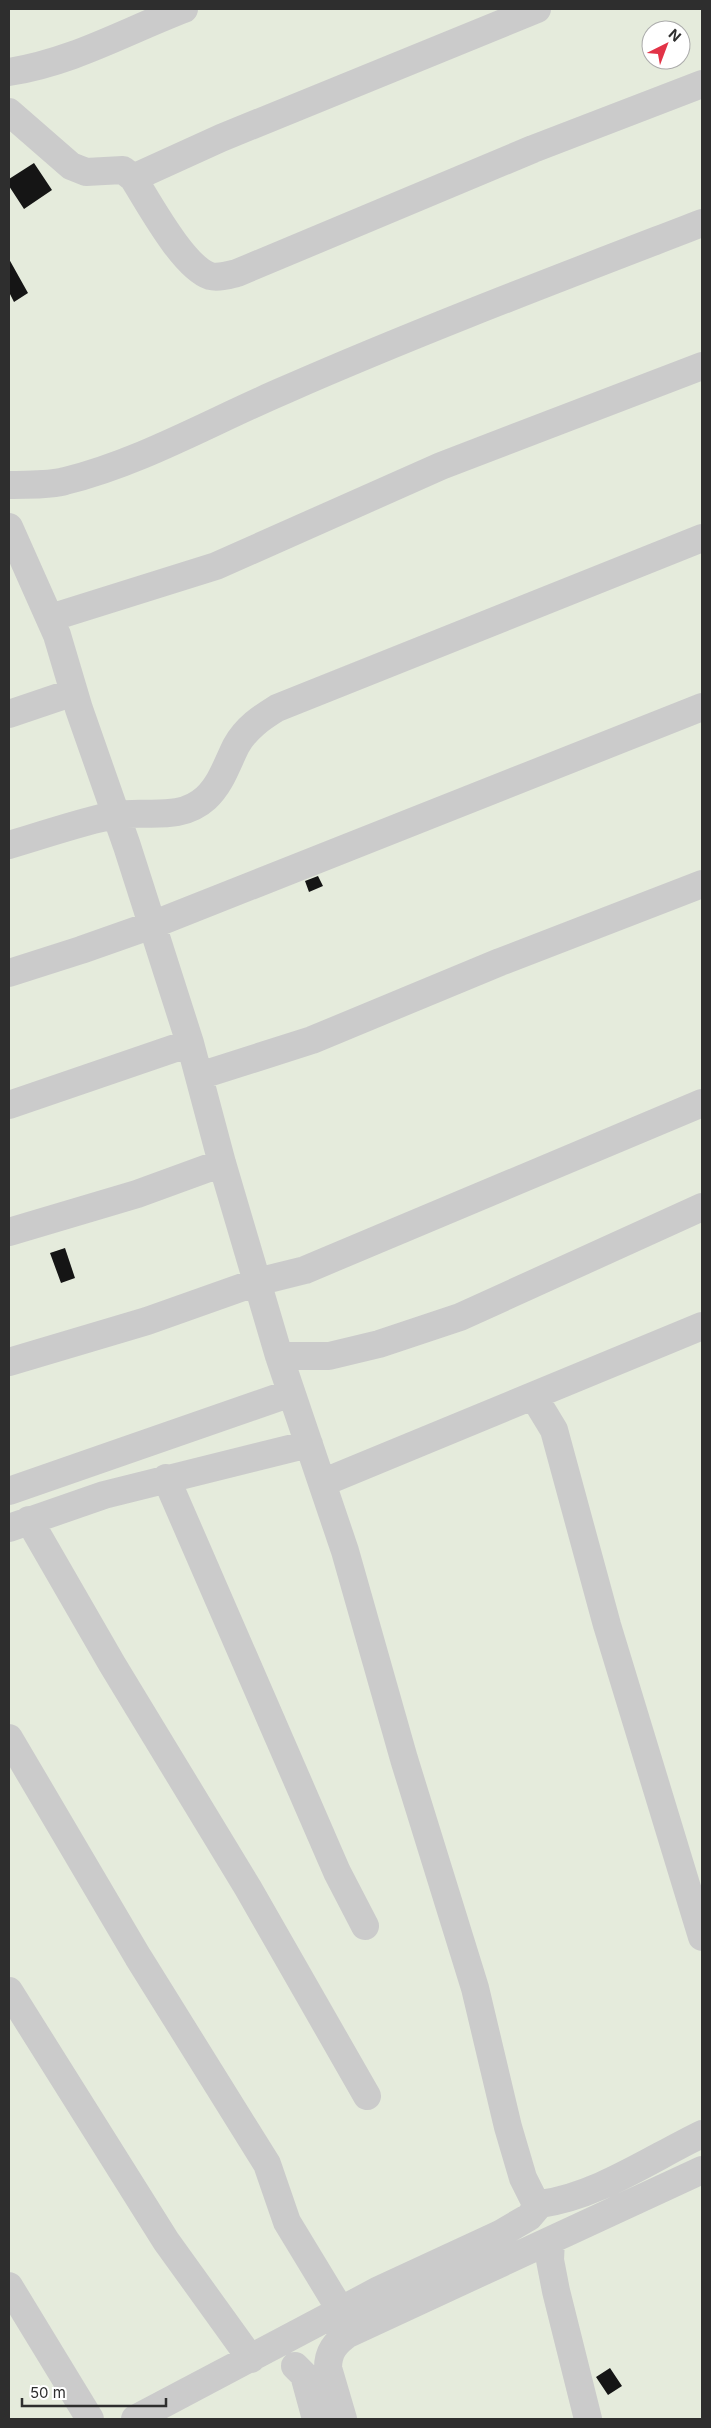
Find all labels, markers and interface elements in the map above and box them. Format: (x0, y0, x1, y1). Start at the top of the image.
north arrow (641, 20, 691, 70)
text: N (665, 25, 685, 45)
scale bar (22, 2376, 166, 2408)
text: 50 m (30, 2383, 66, 2402)

